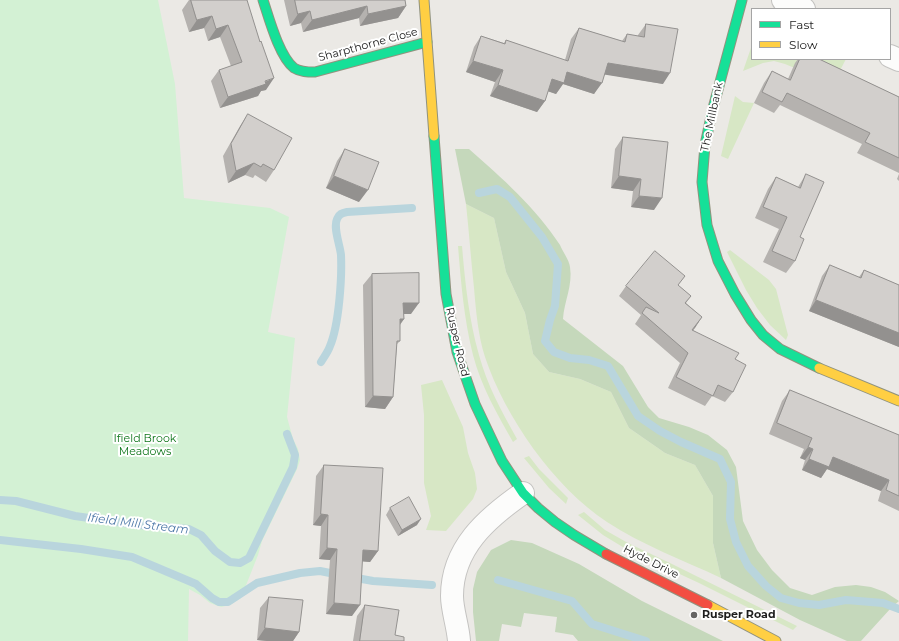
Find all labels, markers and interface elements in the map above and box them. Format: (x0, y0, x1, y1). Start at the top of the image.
legend (751, 8, 891, 60)
text: Fast (789, 17, 814, 32)
street label: Sharpthorne Close (317, 25, 419, 65)
text: Slow (789, 37, 818, 52)
street label: The Millbank (698, 81, 726, 153)
street label: Rusper Road (443, 306, 471, 378)
park label: Ifield Brook Meadows (114, 432, 176, 458)
water label: Ifield Mill Stream (86, 511, 190, 537)
street label: Hyde Drive (621, 542, 681, 582)
place label: Rusper Road (702, 608, 775, 622)
marker: Rusper Road (689, 610, 699, 620)

